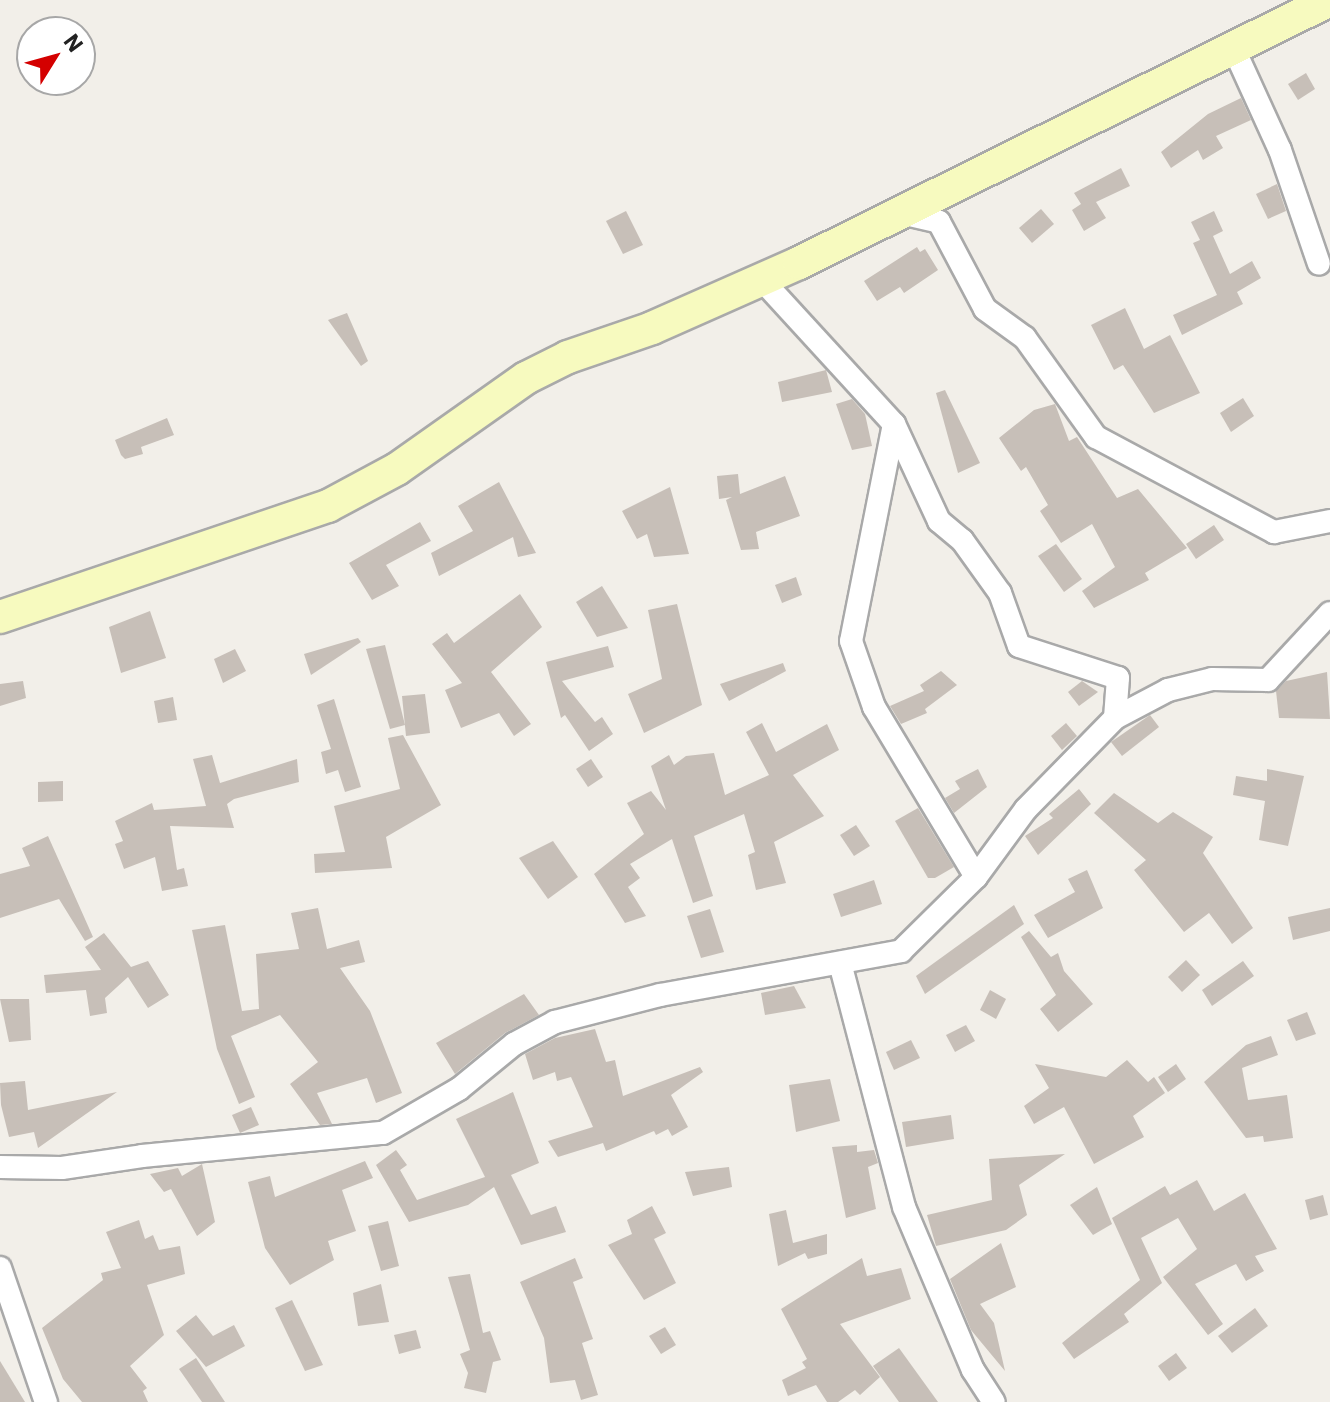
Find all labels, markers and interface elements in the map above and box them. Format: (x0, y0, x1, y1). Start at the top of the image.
north arrow (16, 16, 96, 96)
text: N (58, 27, 90, 58)

